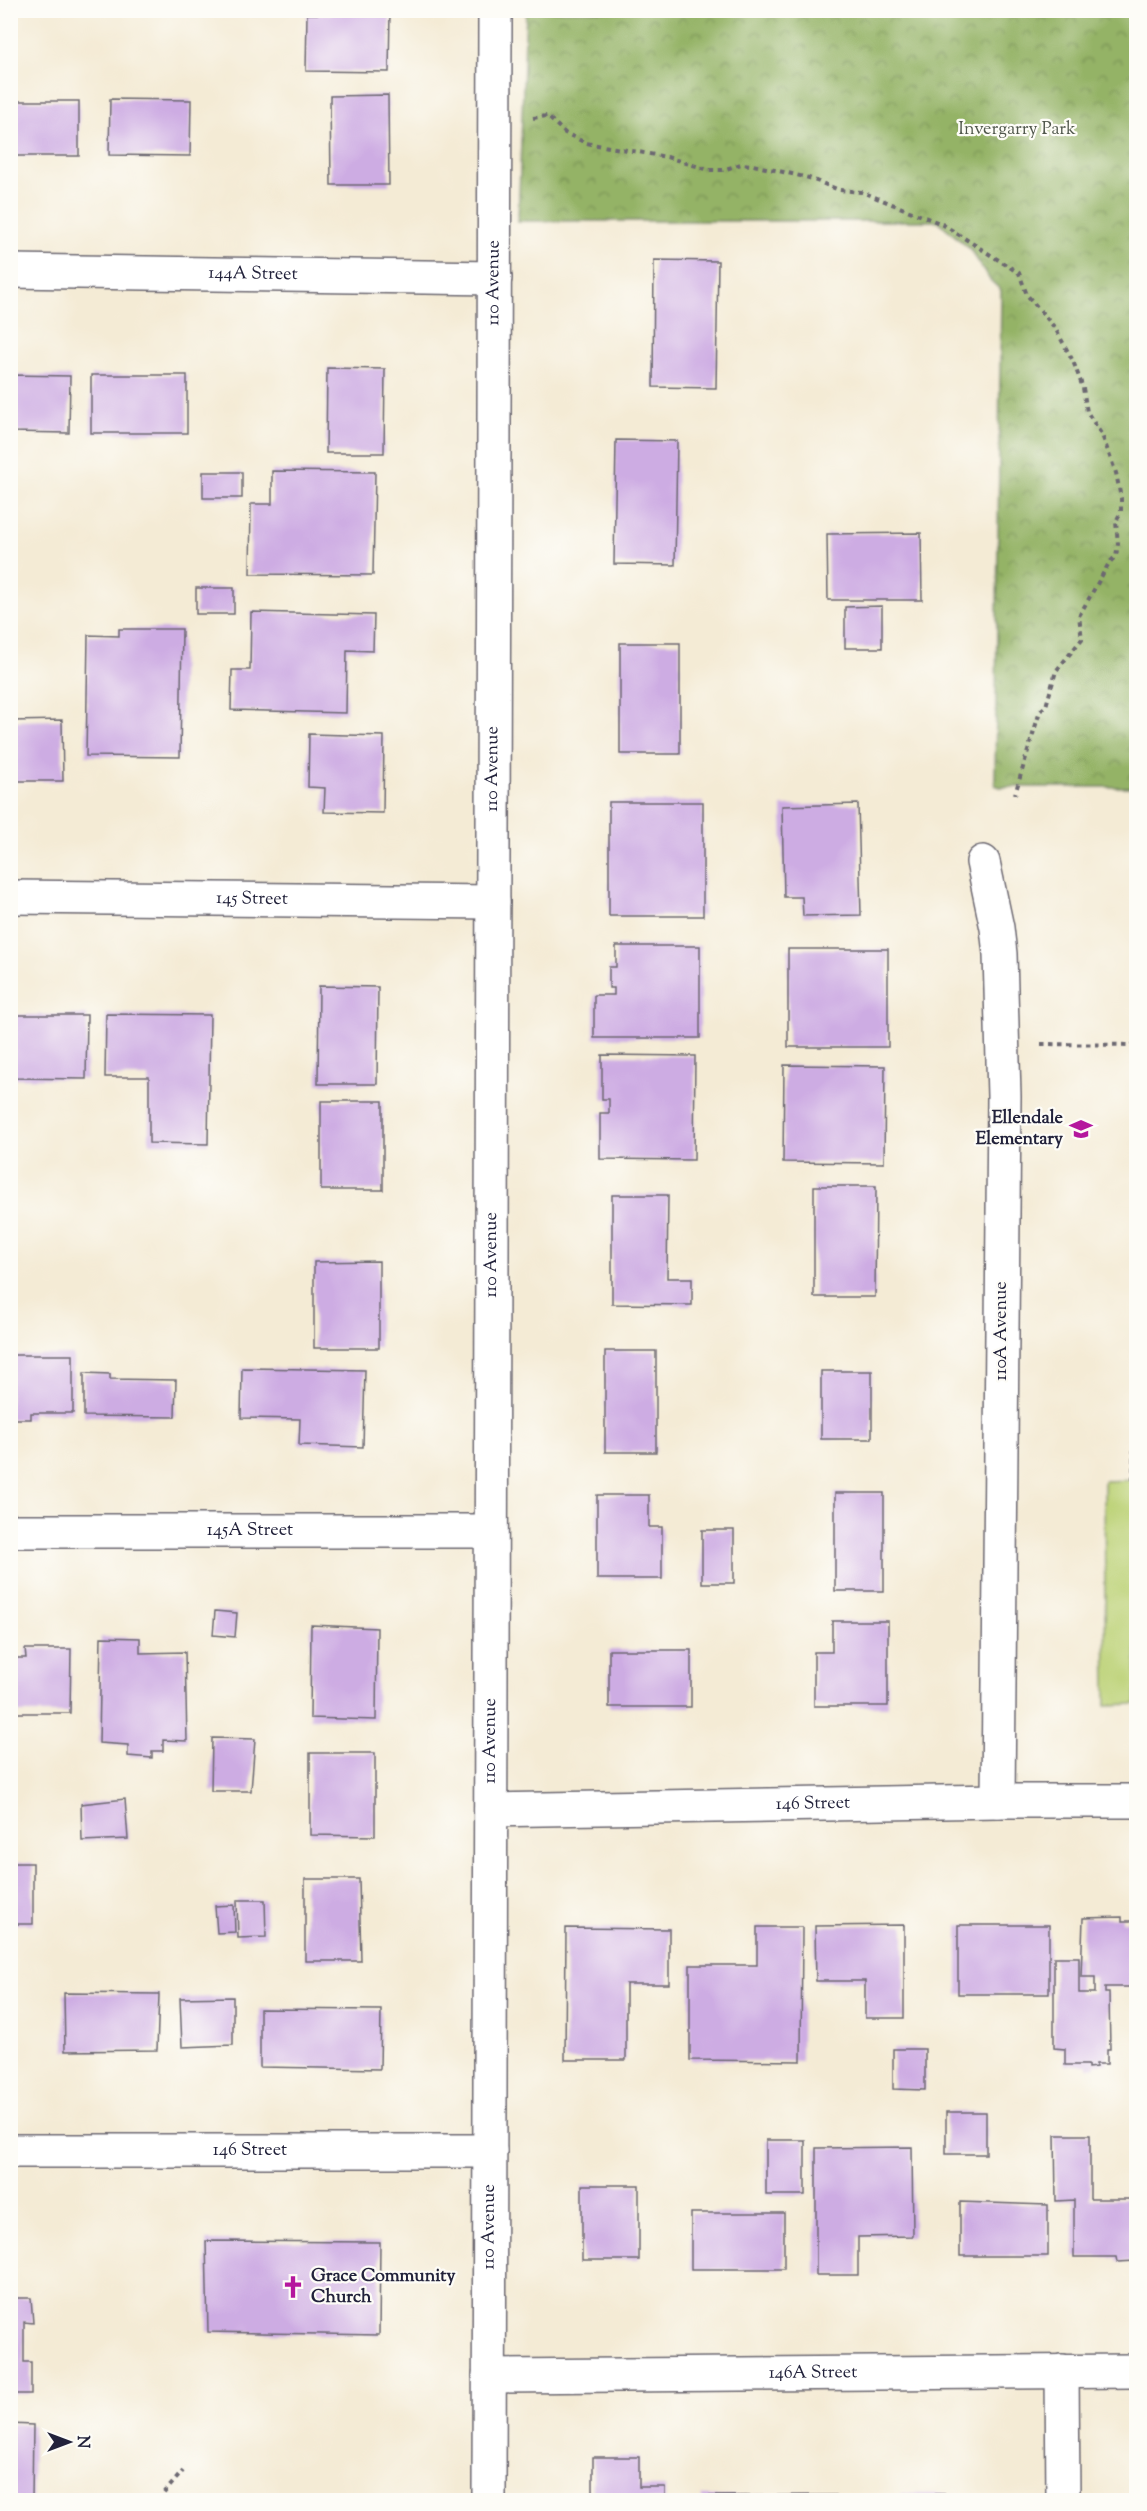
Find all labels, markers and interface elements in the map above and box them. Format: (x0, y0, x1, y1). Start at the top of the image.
park label: Invergarry Park (958, 117, 1076, 143)
street label: 110 Avenue (481, 240, 507, 326)
street label: 144A Street (208, 261, 298, 288)
street label: 110 Avenue (480, 726, 506, 812)
street label: 145 Street (216, 886, 288, 913)
place label: Ellendale Elementary (975, 1106, 1064, 1153)
school or university icon: Ellendale Elementary (1068, 1116, 1094, 1142)
street label: 110 Avenue (479, 1212, 505, 1298)
street label: 110A Avenue (989, 1281, 1015, 1381)
street label: 145A Street (207, 1518, 293, 1544)
street label: 110 Avenue (478, 1698, 504, 1784)
street label: 146 Street (776, 1791, 850, 1818)
street label: 146 Street (213, 2138, 287, 2164)
street label: 110 Avenue (477, 2184, 503, 2270)
place label: Grace Community Church (311, 2264, 456, 2311)
church icon: Grace Community Church (280, 2274, 306, 2300)
street label: 146A Street (769, 2360, 857, 2387)
north arrow (39, 2412, 99, 2472)
text: N (70, 2436, 93, 2449)

